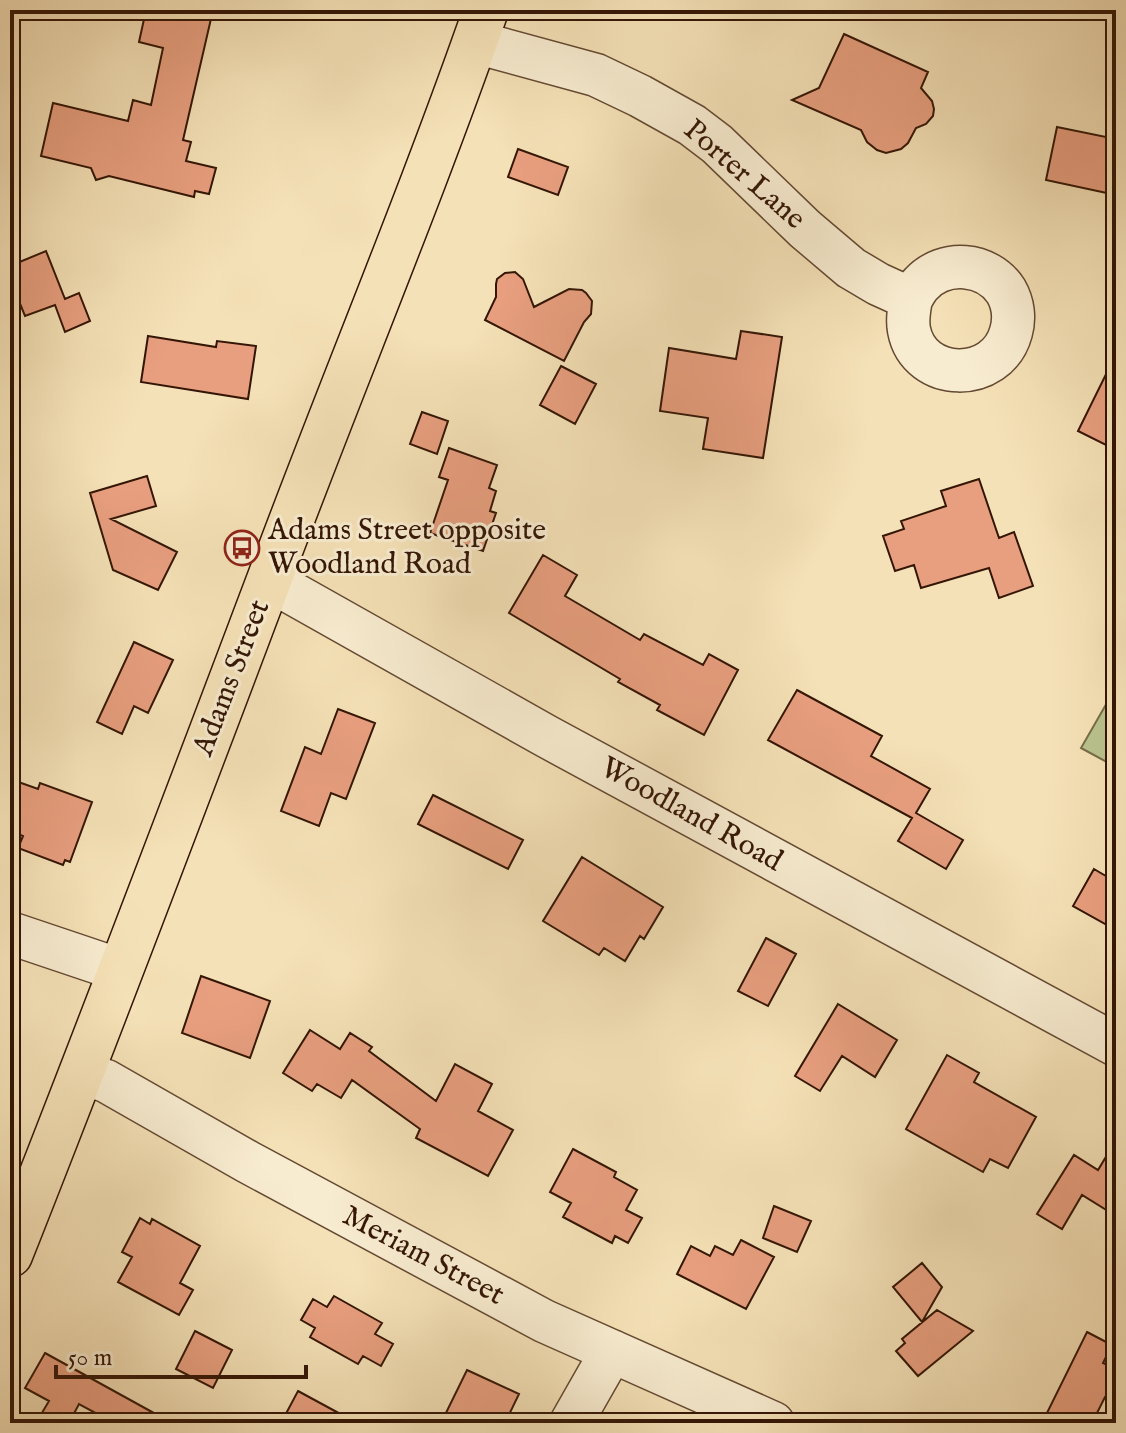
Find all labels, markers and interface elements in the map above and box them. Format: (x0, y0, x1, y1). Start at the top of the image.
street label: Porter Lane (675, 112, 813, 238)
place label: Adams Street opposite Woodland Road (267, 512, 546, 584)
bus stop icon: Adams Street opposite Woodland Road (223, 529, 261, 567)
street label: Adams Street (185, 595, 279, 762)
street label: Woodland Road (593, 749, 790, 881)
street label: Meriam Street (336, 1197, 510, 1315)
scale bar (56, 1329, 306, 1379)
text: 50 m (68, 1343, 112, 1374)

